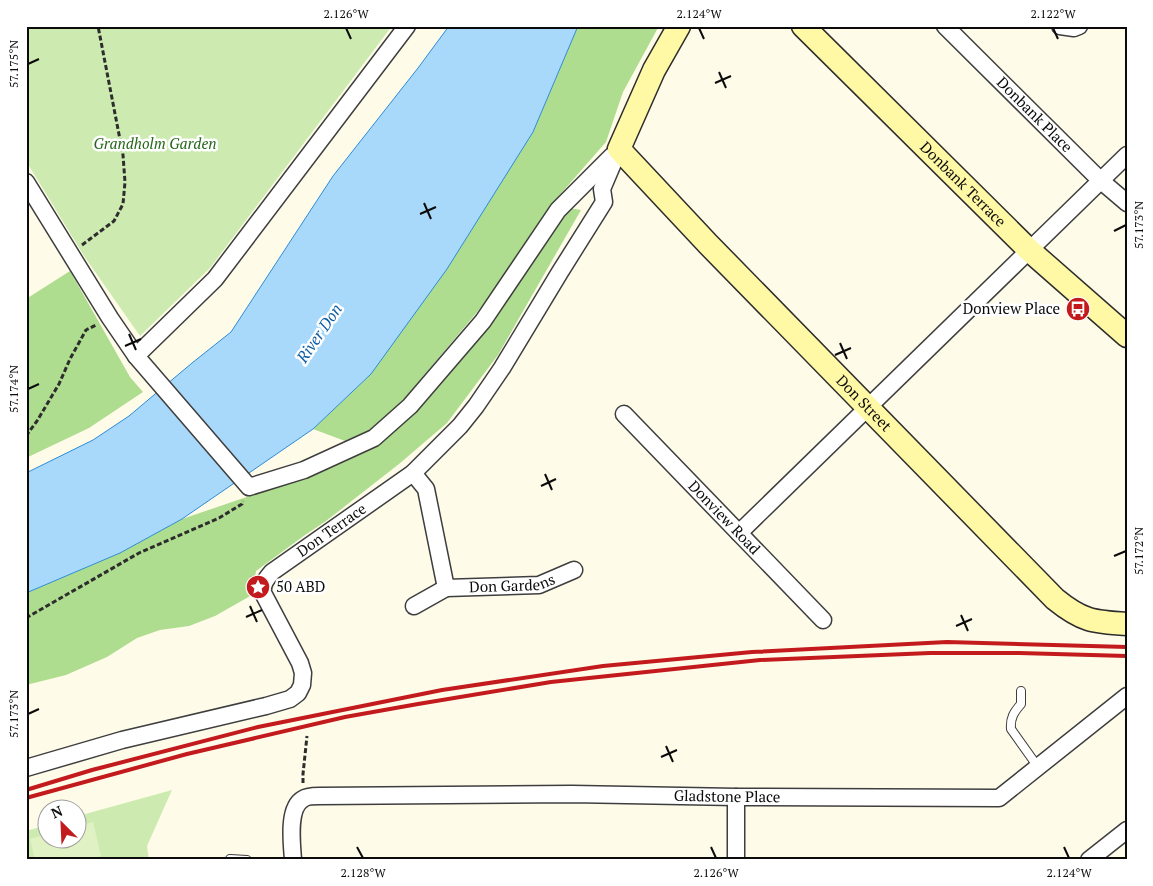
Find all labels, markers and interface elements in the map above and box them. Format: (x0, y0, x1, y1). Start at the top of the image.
text: 2.126°W (323, 6, 369, 21)
text: 2.124°W (676, 6, 722, 21)
text: 2.122°W (1030, 6, 1076, 21)
text: 57.175°N (6, 40, 21, 88)
street label: Donbank Place (993, 72, 1077, 156)
park label: Grandholm Garden (94, 133, 216, 153)
street label: Donbank Terrace (916, 137, 1011, 231)
text: 57.173°N (1131, 201, 1146, 249)
bus stop icon: Donview Place (1065, 296, 1091, 322)
place label: Donview Place (963, 298, 1060, 318)
water label: River Don (291, 299, 347, 368)
text: 57.174°N (6, 365, 21, 413)
street label: Don Street (832, 370, 897, 436)
street label: Donview Road (684, 476, 765, 558)
street label: Don Terrace (292, 498, 370, 561)
text: 57.172°N (1131, 527, 1146, 575)
street label: Don Gardens (469, 568, 558, 596)
place icon: 50 ABD (245, 574, 271, 600)
place label: 50 ABD (276, 576, 325, 596)
text: 57.173°N (6, 690, 21, 738)
street label: Gladstone Place (674, 785, 780, 806)
north arrow (38, 798, 88, 848)
text: N (48, 801, 66, 823)
text: 2.128°W (340, 865, 386, 880)
text: 2.126°W (693, 865, 739, 880)
text: 2.124°W (1046, 865, 1092, 880)

